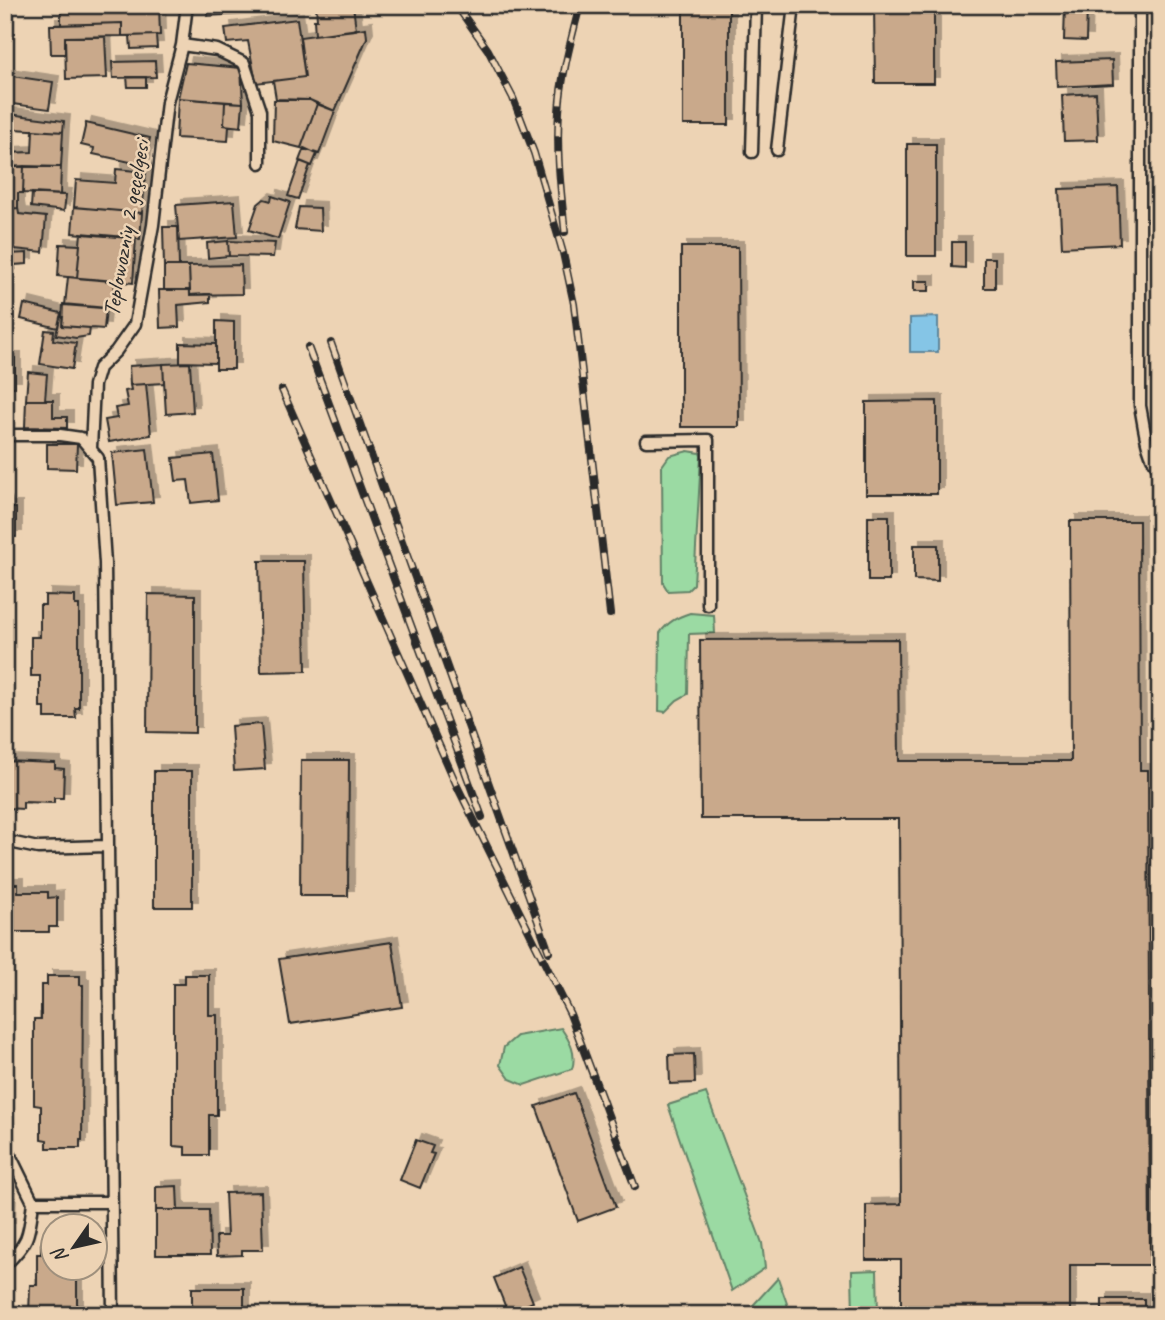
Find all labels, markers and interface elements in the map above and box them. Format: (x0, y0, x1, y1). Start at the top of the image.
street label: Teplowozniy 2 geçelgesi (96, 134, 157, 318)
north arrow (38, 1212, 108, 1282)
text: N (46, 1242, 74, 1268)

